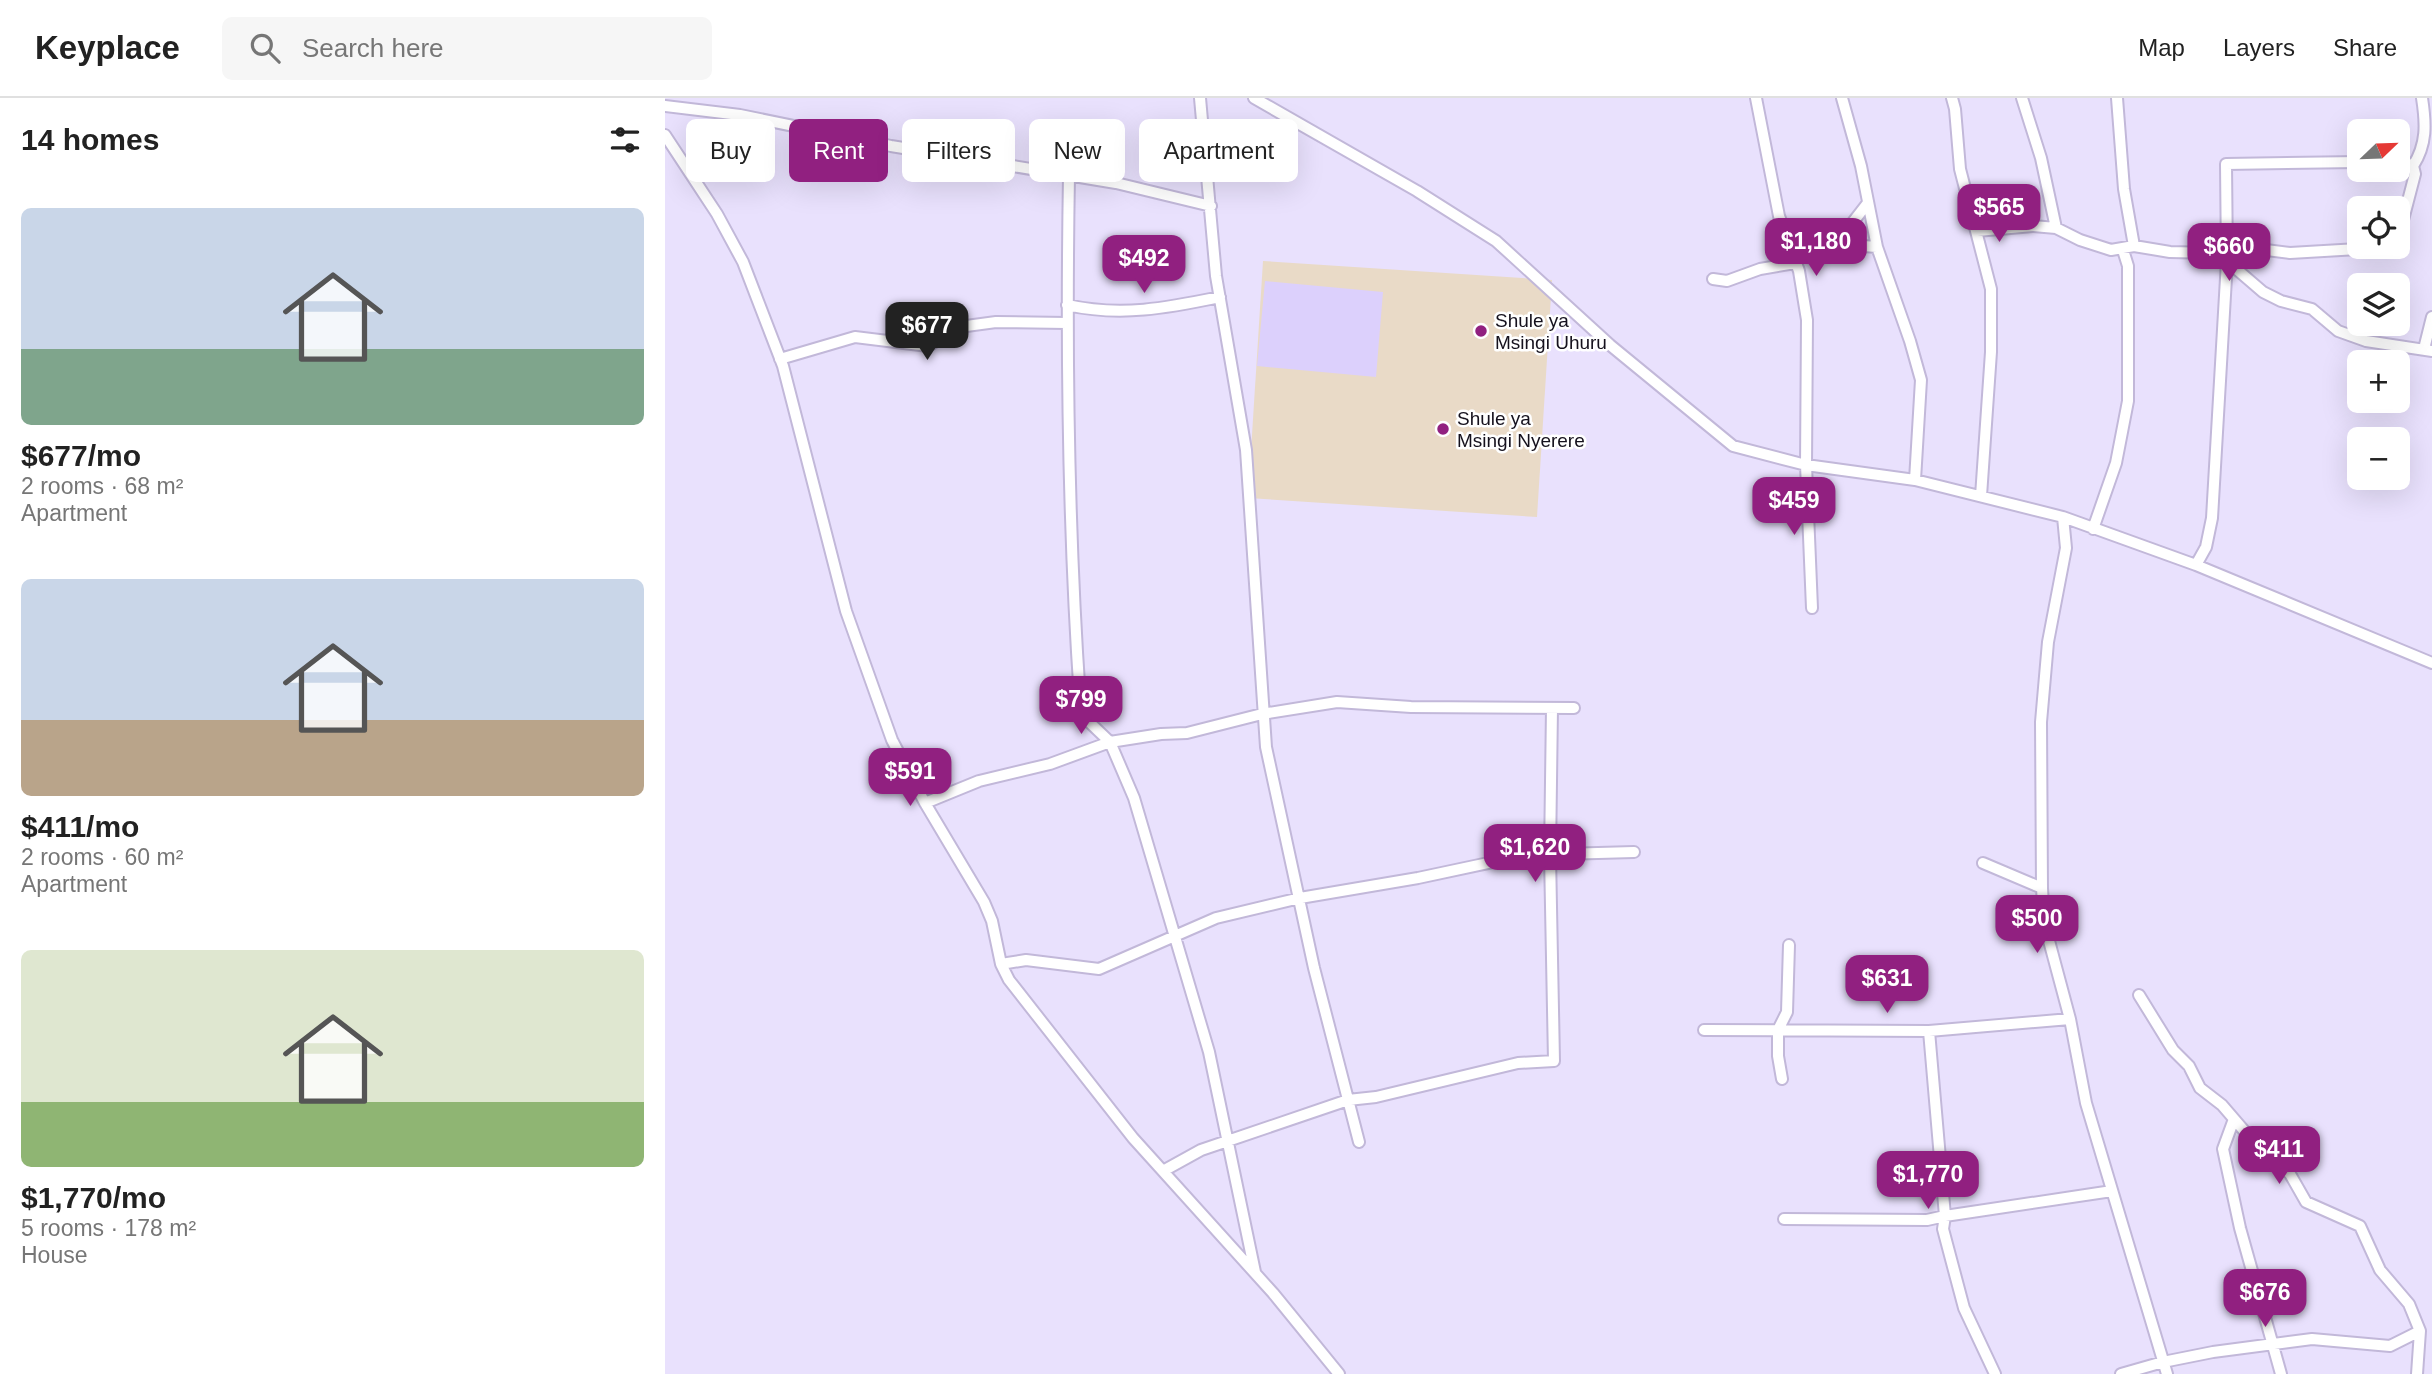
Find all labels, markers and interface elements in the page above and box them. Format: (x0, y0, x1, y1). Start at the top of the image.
search box (222, 17, 712, 80)
text: Keyplace (35, 29, 180, 66)
icon: search (246, 29, 284, 67)
text: Search here (302, 33, 444, 63)
text: Map (2138, 34, 2185, 61)
text: Layers (2223, 34, 2295, 61)
text: Share (2333, 34, 2397, 61)
chip: Buy (686, 119, 775, 182)
chip: Rent (789, 119, 888, 182)
chip: Filters (902, 119, 1015, 182)
chip: New (1029, 119, 1125, 182)
chip: Apartment (1139, 119, 1298, 182)
north arrow (2347, 119, 2410, 182)
map controls (2347, 119, 2410, 490)
icon: filters (606, 121, 644, 159)
text: 14 homes (21, 123, 159, 156)
pin: $565 (1958, 184, 2040, 244)
text: $565 (1973, 194, 2025, 220)
button: locate (2347, 196, 2410, 259)
pin: $1,180 (1759, 218, 1873, 278)
pin: $660 (2188, 223, 2270, 283)
text: $1,180 (1781, 228, 1851, 254)
text: $660 (2203, 233, 2255, 259)
pin: $492 (1103, 236, 1185, 295)
text: $492 (1118, 245, 1170, 271)
icon: home (270, 254, 396, 380)
button: layers (2347, 273, 2410, 336)
pin: $677 (886, 302, 968, 362)
place label: Shule ya Msingi Uhuru (1495, 310, 1607, 353)
text: $677 (901, 312, 953, 338)
marker: Shule ya Msingi Uhuru (1473, 323, 1489, 339)
button: + (2347, 350, 2410, 413)
place label: Shule ya Msingi Nyerere (1457, 408, 1585, 451)
marker: Shule ya Msingi Nyerere (1435, 421, 1451, 437)
button: − (2347, 427, 2410, 490)
text: $677/mo (21, 439, 141, 472)
text: 2 rooms · 68 m² (21, 473, 183, 499)
pin: $459 (1753, 478, 1835, 537)
text: $459 (1768, 487, 1820, 513)
text: Apartment (21, 500, 127, 526)
icon: home (270, 625, 396, 751)
pin: $799 (1040, 676, 1122, 736)
text: $799 (1055, 686, 1107, 712)
pin: $591 (869, 748, 951, 808)
text: $591 (884, 758, 936, 784)
text: $411/mo (21, 810, 139, 843)
pin: $1,620 (1478, 824, 1592, 884)
text: $1,620 (1500, 834, 1570, 860)
text: 2 rooms · 60 m² (21, 844, 183, 870)
text: Apartment (21, 871, 127, 897)
pin: $500 (1996, 896, 2078, 955)
text: $500 (2011, 905, 2063, 931)
pin: $631 (1846, 956, 1928, 1015)
text: $631 (1861, 965, 1913, 991)
icon: home (270, 996, 396, 1122)
pin: $411 (2238, 1126, 2320, 1186)
text: $411 (2254, 1136, 2304, 1162)
pin: $1,770 (1871, 1152, 1985, 1211)
text: $1,770 (1893, 1161, 1963, 1187)
text: $1,770/mo (21, 1181, 166, 1214)
text: 5 rooms · 178 m² (21, 1215, 196, 1241)
text: House (21, 1242, 87, 1268)
pin: $676 (2224, 1270, 2306, 1329)
text: $676 (2239, 1279, 2291, 1305)

